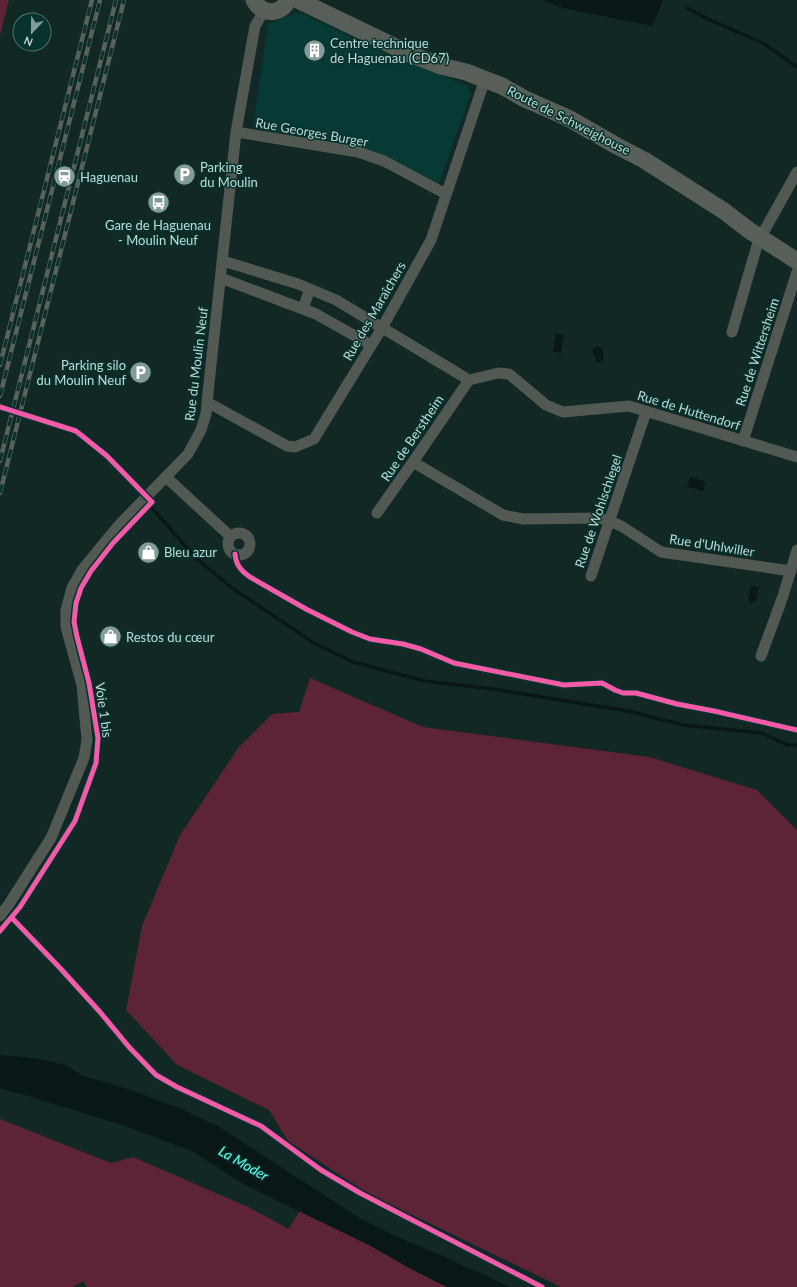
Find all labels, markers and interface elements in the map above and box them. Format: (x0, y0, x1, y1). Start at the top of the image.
north arrow (12, 12, 52, 52)
text: N (22, 34, 34, 49)
place label: Centre technique de Haguenau (CD67) (330, 35, 449, 66)
building icon: Centre technique de Haguenau (CD67) (302, 37, 328, 63)
street label: Route de Schweighouse (505, 82, 633, 158)
street label: Rue Georges Burger (254, 114, 370, 150)
place label: Parking du Moulin (200, 159, 258, 190)
parking icon: Parking du Moulin (172, 161, 198, 187)
station icon: Haguenau (51, 164, 77, 190)
place label: Haguenau (80, 169, 138, 185)
bus stop icon: Gare de Haguenau - Moulin Neuf (145, 190, 171, 216)
place label: Gare de Haguenau - Moulin Neuf (105, 217, 211, 248)
street label: Rue des Maraîchers (339, 258, 409, 363)
street label: Rue de Wittersheim (732, 296, 782, 408)
street label: Rue du Moulin Neuf (181, 306, 211, 422)
place label: Parking silo du Moulin Neuf (36, 357, 126, 388)
parking icon: Parking silo du Moulin Neuf (128, 359, 154, 385)
street label: Rue de Huttendorf (636, 387, 743, 433)
street label: Rue de Berstheim (377, 392, 447, 484)
street label: Rue de Wohlschlegel (571, 452, 625, 570)
street label: Rue d'Uhlwiller (668, 530, 756, 560)
shop icon: Bleu azur (136, 539, 162, 565)
place label: Bleu azur (164, 544, 217, 560)
shop icon: Restos du cœur (97, 624, 123, 650)
place label: Restos du cœur (126, 629, 215, 645)
street label: Voie 1 bis (92, 681, 116, 739)
water label: La Moder (216, 1142, 272, 1184)

